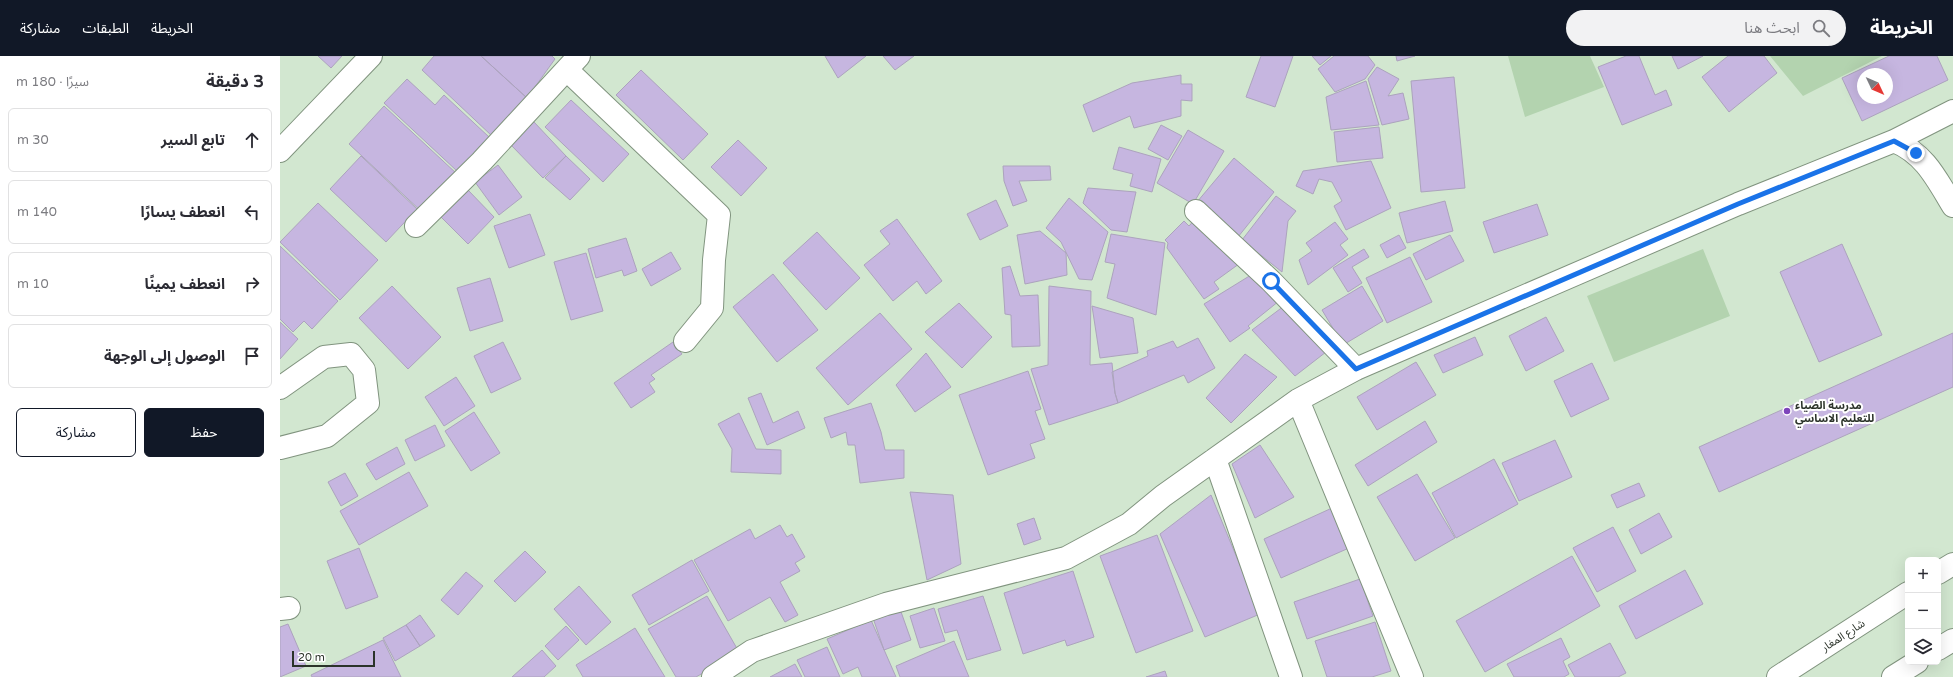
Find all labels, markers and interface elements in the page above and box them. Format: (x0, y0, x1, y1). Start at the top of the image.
search box (1566, 10, 1846, 46)
icon: search (1810, 17, 1832, 39)
text: الخريطة (1870, 17, 1933, 39)
text: ابحث هنا (1744, 19, 1800, 37)
text: مشاركة (20, 20, 60, 37)
text: الطبقات (82, 20, 129, 37)
text: الخريطة (151, 20, 193, 37)
north arrow (1857, 68, 1893, 104)
text: 3 دقيقة (206, 71, 264, 92)
text: سيرًا · 180 m (16, 74, 89, 90)
icon: ahead (241, 129, 263, 151)
text: تابع السير (161, 131, 225, 149)
text: 30 m (17, 132, 49, 148)
route end (1907, 144, 1925, 162)
icon: left (241, 201, 263, 223)
text: انعطف يسارًا (141, 203, 225, 221)
text: 140 m (17, 204, 57, 220)
route start (1262, 272, 1280, 290)
icon: right (241, 273, 263, 295)
text: انعطف يمينًا (144, 275, 225, 293)
text: 10 m (17, 276, 49, 292)
icon: arrive (241, 345, 263, 367)
text: الوصول إلى الوجهة (104, 347, 225, 365)
place label: مدرسة الضياء للتعليم الاساسي (1795, 399, 1874, 428)
marker: مدرسة الضياء للتعليم الاساسي (1782, 406, 1792, 416)
button: مشاركة (16, 408, 136, 457)
button: حفظ (144, 408, 264, 457)
map controls (1905, 557, 1941, 665)
button: + (1905, 557, 1941, 593)
button: − (1905, 593, 1941, 629)
street label: شارع المغار (1818, 616, 1868, 656)
button: layers (1905, 629, 1941, 665)
scale bar (292, 649, 375, 668)
text: 20 m (298, 651, 325, 664)

